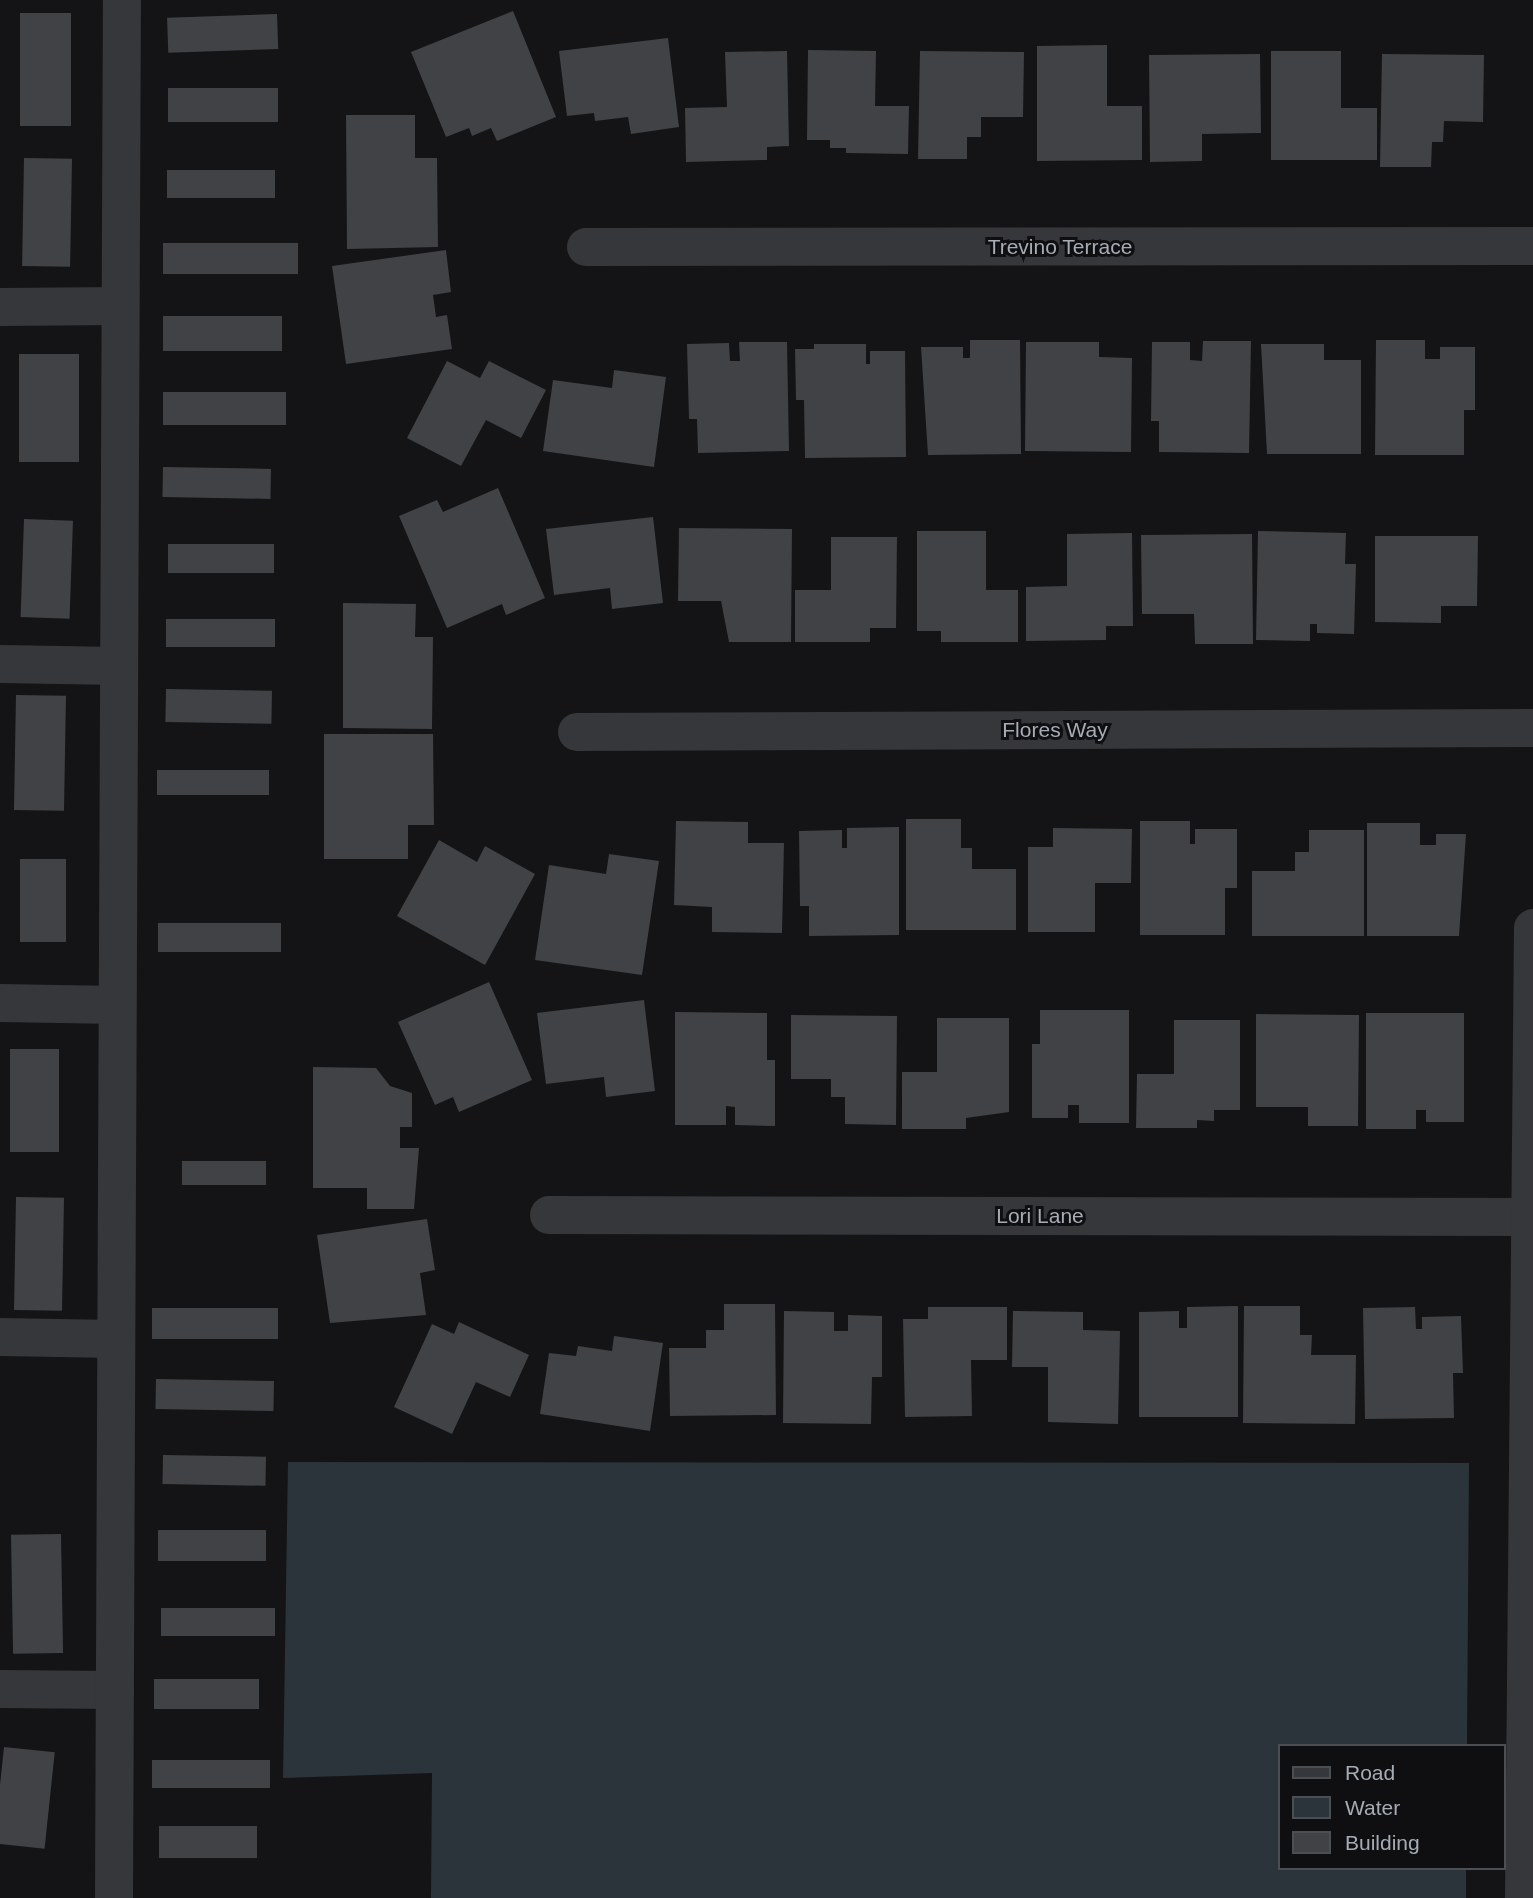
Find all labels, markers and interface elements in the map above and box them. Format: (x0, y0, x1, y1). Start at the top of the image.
street label: Trevino Terrace (987, 234, 1133, 260)
street label: Flores Way (1002, 717, 1108, 743)
street label: Lori Lane (996, 1203, 1084, 1229)
legend (1278, 1744, 1505, 1870)
text: Road (1345, 1761, 1395, 1784)
text: Water (1345, 1796, 1400, 1819)
text: Building (1345, 1831, 1420, 1854)

